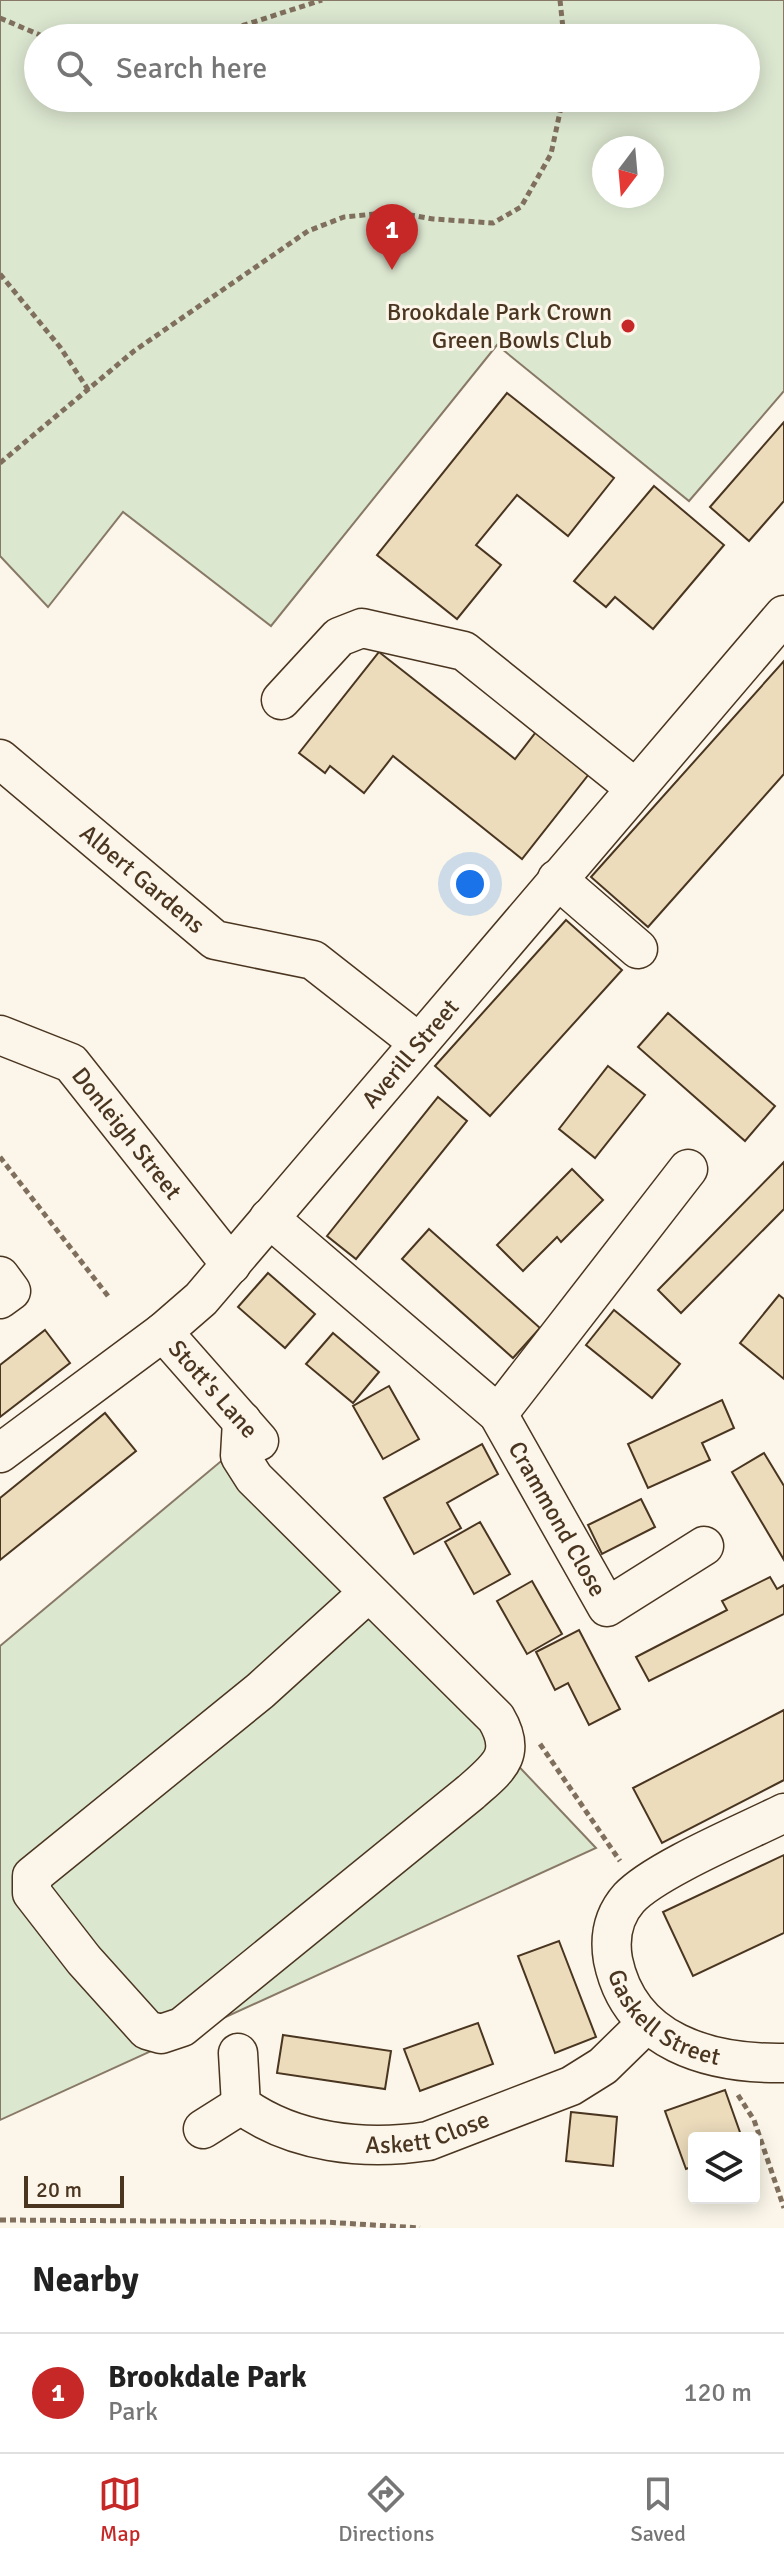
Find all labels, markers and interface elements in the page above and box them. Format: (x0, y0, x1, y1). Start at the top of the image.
search box (24, 24, 760, 112)
icon: search (52, 46, 96, 90)
text: Search here (116, 50, 267, 87)
north arrow (592, 136, 664, 208)
pin: 1 (366, 204, 418, 270)
place label: Brookdale Park Crown Green Bowls Club (387, 297, 612, 355)
marker: Brookdale Park Crown Green Bowls Club (619, 317, 637, 335)
street label: Albert Gardens (74, 818, 211, 940)
your location (450, 864, 490, 904)
street label: Averill Street (355, 993, 465, 1114)
street label: Donleigh Street (65, 1061, 188, 1205)
street label: Stott's Lane (162, 1334, 264, 1444)
street label: Crammond Close (502, 1436, 613, 1602)
street label: Gaskell Street (601, 1965, 723, 2072)
street label: Askett Close (365, 2104, 493, 2160)
map controls (688, 2132, 760, 2204)
button: layers (688, 2132, 760, 2204)
scale bar (24, 2172, 124, 2208)
text: 20 m (36, 2176, 82, 2203)
text: Nearby (32, 2259, 139, 2301)
text: Brookdale Park (108, 2359, 307, 2396)
text: 1 (51, 2377, 65, 2409)
text: 120 m (683, 2377, 752, 2409)
text: Park (108, 2396, 158, 2428)
tab: Map (98, 2472, 142, 2547)
tab: Directions (338, 2472, 434, 2547)
tab: Saved (631, 2472, 686, 2547)

